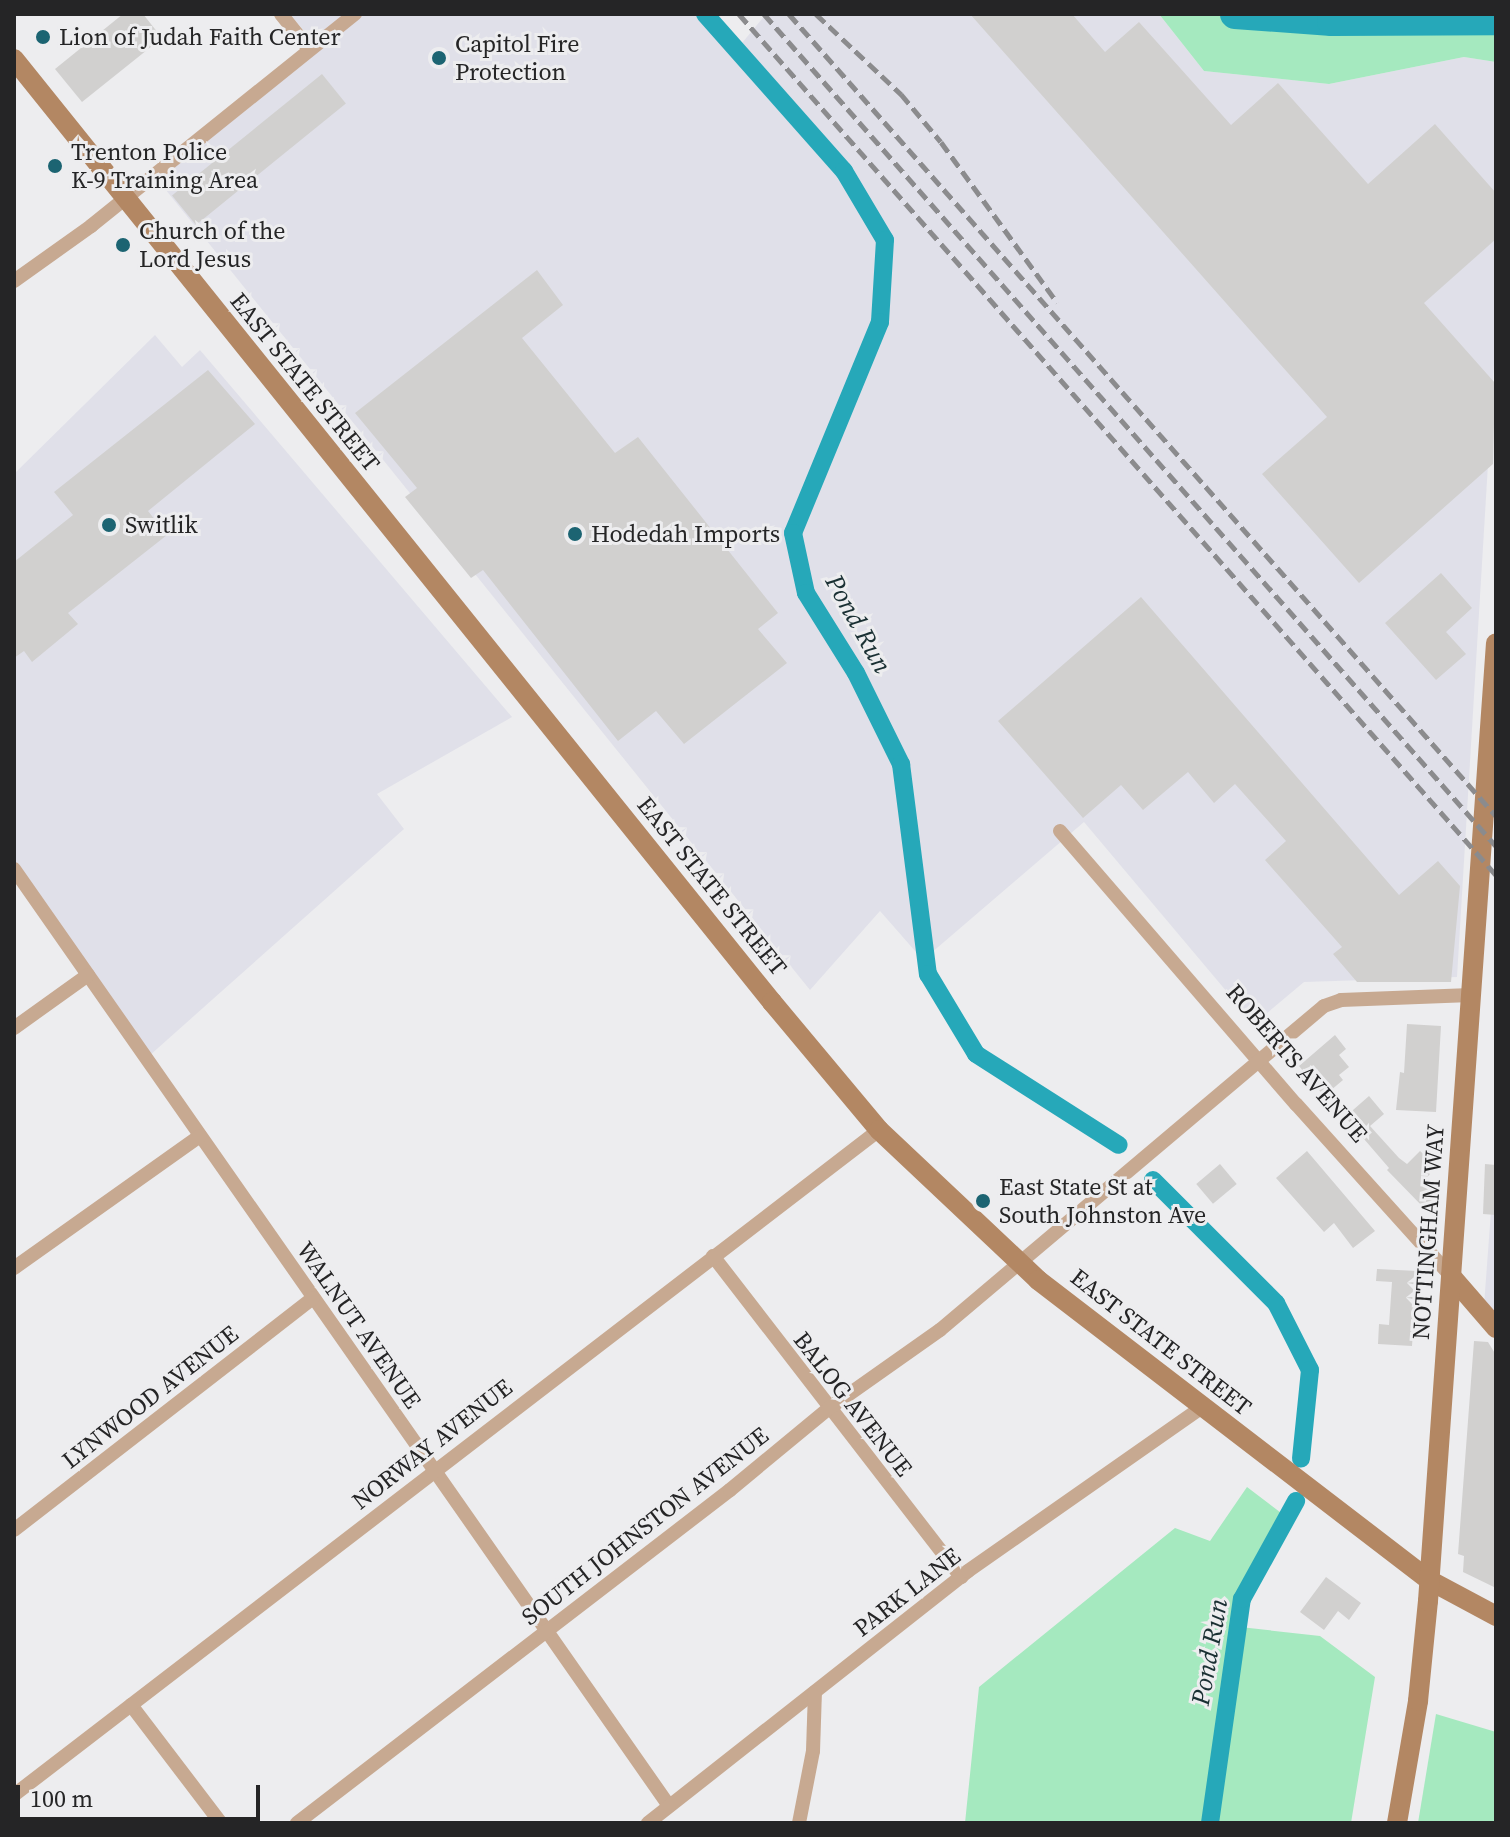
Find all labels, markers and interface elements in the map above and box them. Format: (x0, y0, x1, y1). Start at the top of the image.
place label: Lion of Judah Faith Center (59, 23, 341, 51)
marker: Lion of Judah Faith Center (34, 28, 52, 46)
place label: Capitol Fire Protection (455, 30, 579, 86)
marker: Capitol Fire Protection (430, 49, 448, 67)
place label: Trenton Police K-9 Training Area (71, 138, 259, 194)
marker: Trenton Police K-9 Training Area (46, 157, 64, 175)
place label: Church of the Lord Jesus (139, 217, 286, 273)
marker: Church of the Lord Jesus (114, 236, 132, 254)
street label: EAST STATE STREET (224, 287, 386, 477)
place label: Switlik (125, 511, 198, 539)
marker: Switlik (100, 516, 118, 534)
place label: Hodedah Imports (591, 520, 780, 548)
marker: Hodedah Imports (566, 525, 584, 543)
water label: Pond Run (818, 569, 898, 679)
street label: EAST STATE STREET (631, 791, 793, 981)
street label: ROBERTS AVENUE (1220, 978, 1374, 1148)
street label: NOTTINGHAM WAY (1406, 1123, 1450, 1341)
place label: East State St at South Johnston Ave (999, 1173, 1206, 1229)
marker: East State St at South Johnston Ave (974, 1192, 992, 1210)
street label: WALNUT AVENUE (291, 1236, 427, 1414)
street label: EAST STATE STREET (1065, 1262, 1257, 1422)
street label: LYNWOOD AVENUE (56, 1319, 244, 1475)
street label: BALOG AVENUE (788, 1326, 918, 1482)
street label: NORWAY AVENUE (346, 1372, 518, 1516)
street label: SOUTH JOHNSTON AVENUE (516, 1421, 774, 1631)
street label: PARK LANE (848, 1541, 966, 1643)
water label: Pond Run (1185, 1596, 1235, 1708)
scale bar (20, 1769, 264, 1819)
text: 100 m (30, 1782, 93, 1815)

